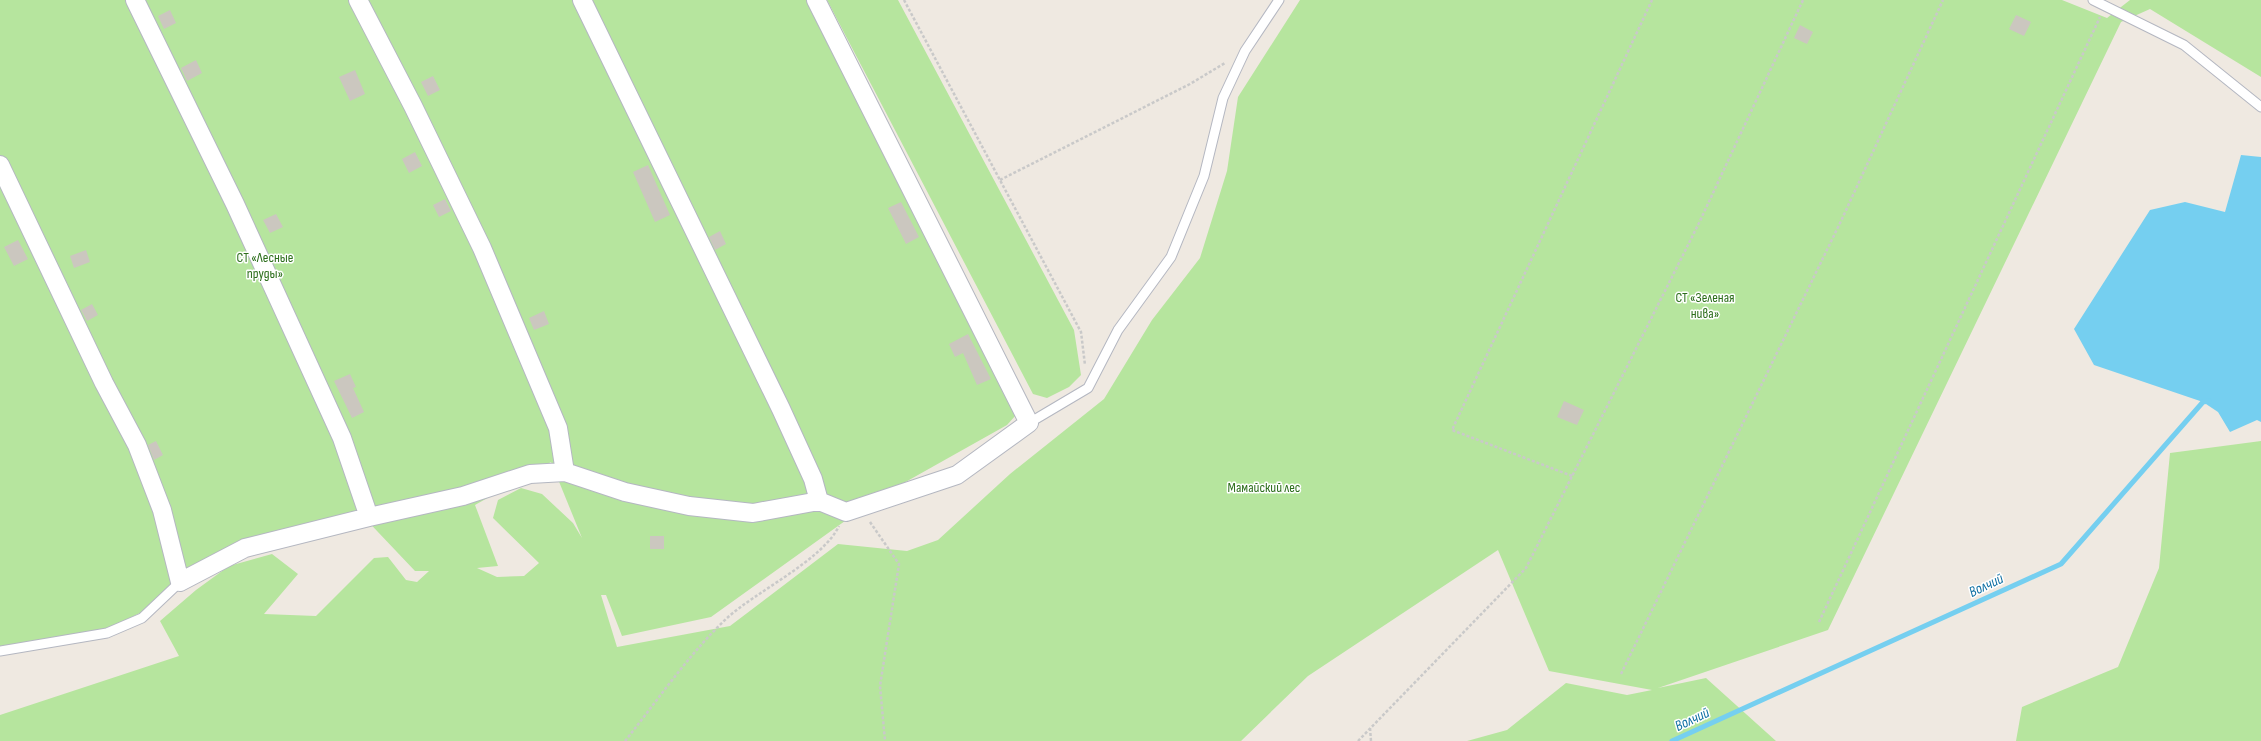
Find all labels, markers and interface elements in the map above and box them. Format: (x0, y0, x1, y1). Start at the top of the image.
park label: СТ «Лесные пруды» (237, 249, 293, 282)
park label: СТ «Зеленая нива» (1675, 289, 1735, 322)
park label: Мамайский лес (1228, 479, 1300, 496)
water label: Волчий (1966, 569, 2007, 602)
water label: Волчий (1672, 703, 1713, 736)

